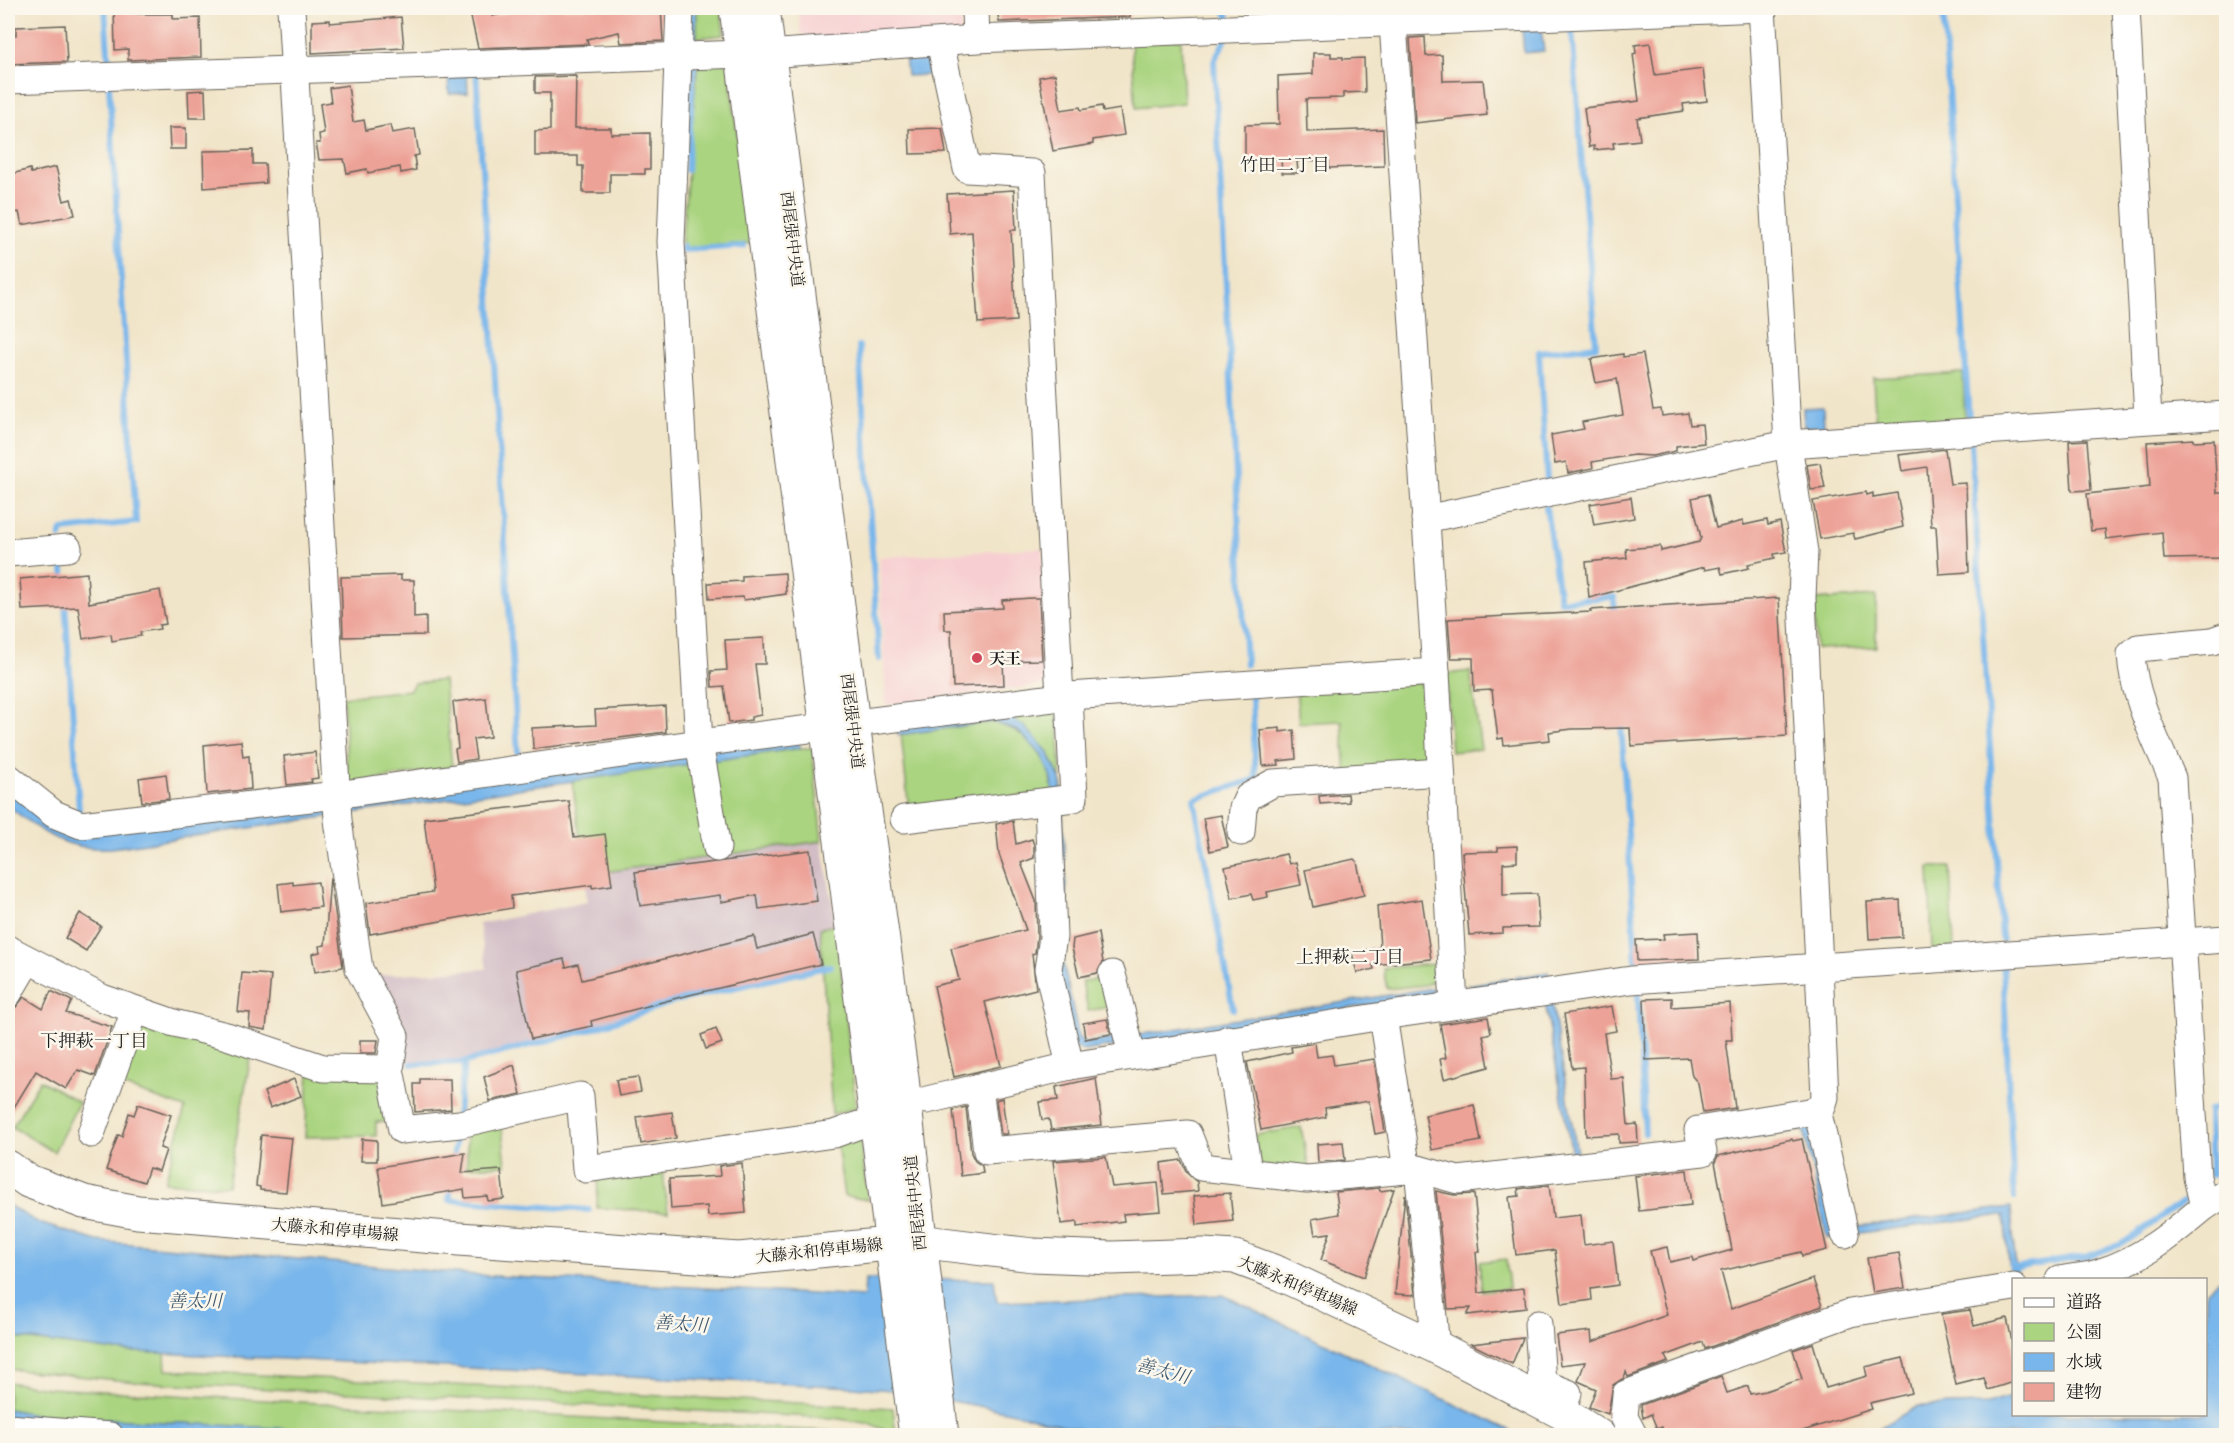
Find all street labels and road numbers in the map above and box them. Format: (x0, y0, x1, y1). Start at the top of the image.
street label: 西尾張中央道 (777, 190, 807, 288)
street label: 西尾張中央道 (837, 672, 867, 770)
street label: 西尾張中央道 (902, 1154, 930, 1252)
street label: 大藤永和停車場線 (270, 1215, 399, 1245)
street label: 大藤永和停車場線 (755, 1235, 884, 1267)
street label: 大藤永和停車場線 (1235, 1253, 1360, 1319)

